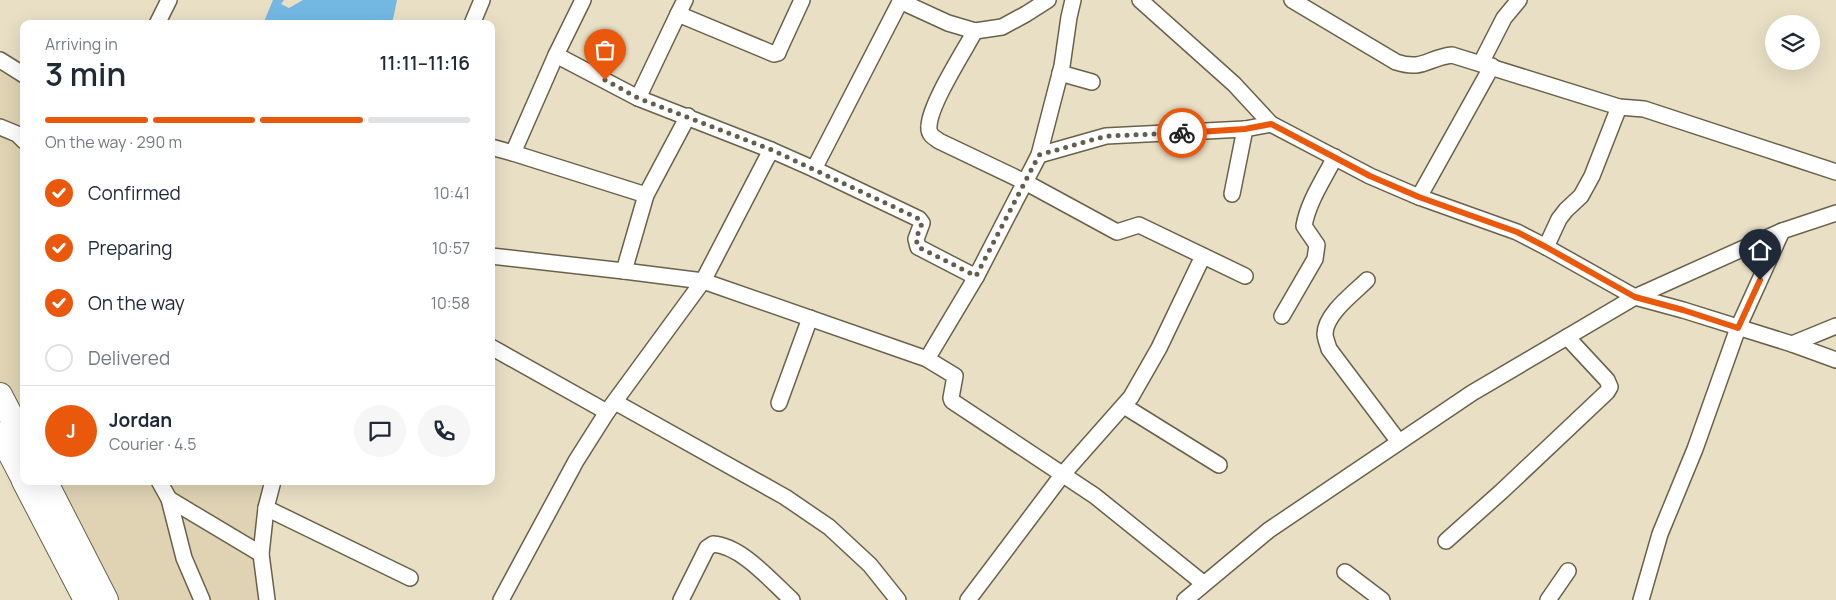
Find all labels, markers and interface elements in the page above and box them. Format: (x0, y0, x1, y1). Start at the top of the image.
map controls (1765, 15, 1820, 70)
button: layers (1765, 15, 1820, 70)
pin (584, 29, 626, 80)
text: Arriving in (45, 33, 118, 55)
icon: bag (591, 36, 619, 64)
text: 11:11–11:16 (380, 50, 470, 76)
text: 3 min (45, 52, 126, 96)
courier (1157, 108, 1207, 158)
icon: bike (1168, 119, 1196, 147)
text: On the way · 290 m (45, 131, 182, 153)
icon: check (45, 179, 73, 207)
text: Confirmed (88, 180, 181, 206)
text: 10:41 (434, 182, 470, 204)
pin (1739, 229, 1781, 280)
icon: check (45, 234, 73, 262)
text: Preparing (88, 235, 173, 261)
icon: home (1746, 236, 1774, 264)
text: 10:57 (432, 237, 470, 259)
icon: check (45, 289, 73, 317)
text: On the way (88, 290, 185, 316)
text: 10:58 (431, 292, 470, 314)
text: Delivered (88, 345, 170, 371)
button: chat (354, 405, 406, 457)
button: phone (418, 405, 470, 457)
text: Jordan (109, 407, 172, 433)
text: J (66, 418, 76, 444)
text: Courier · 4.5 (109, 433, 196, 455)

